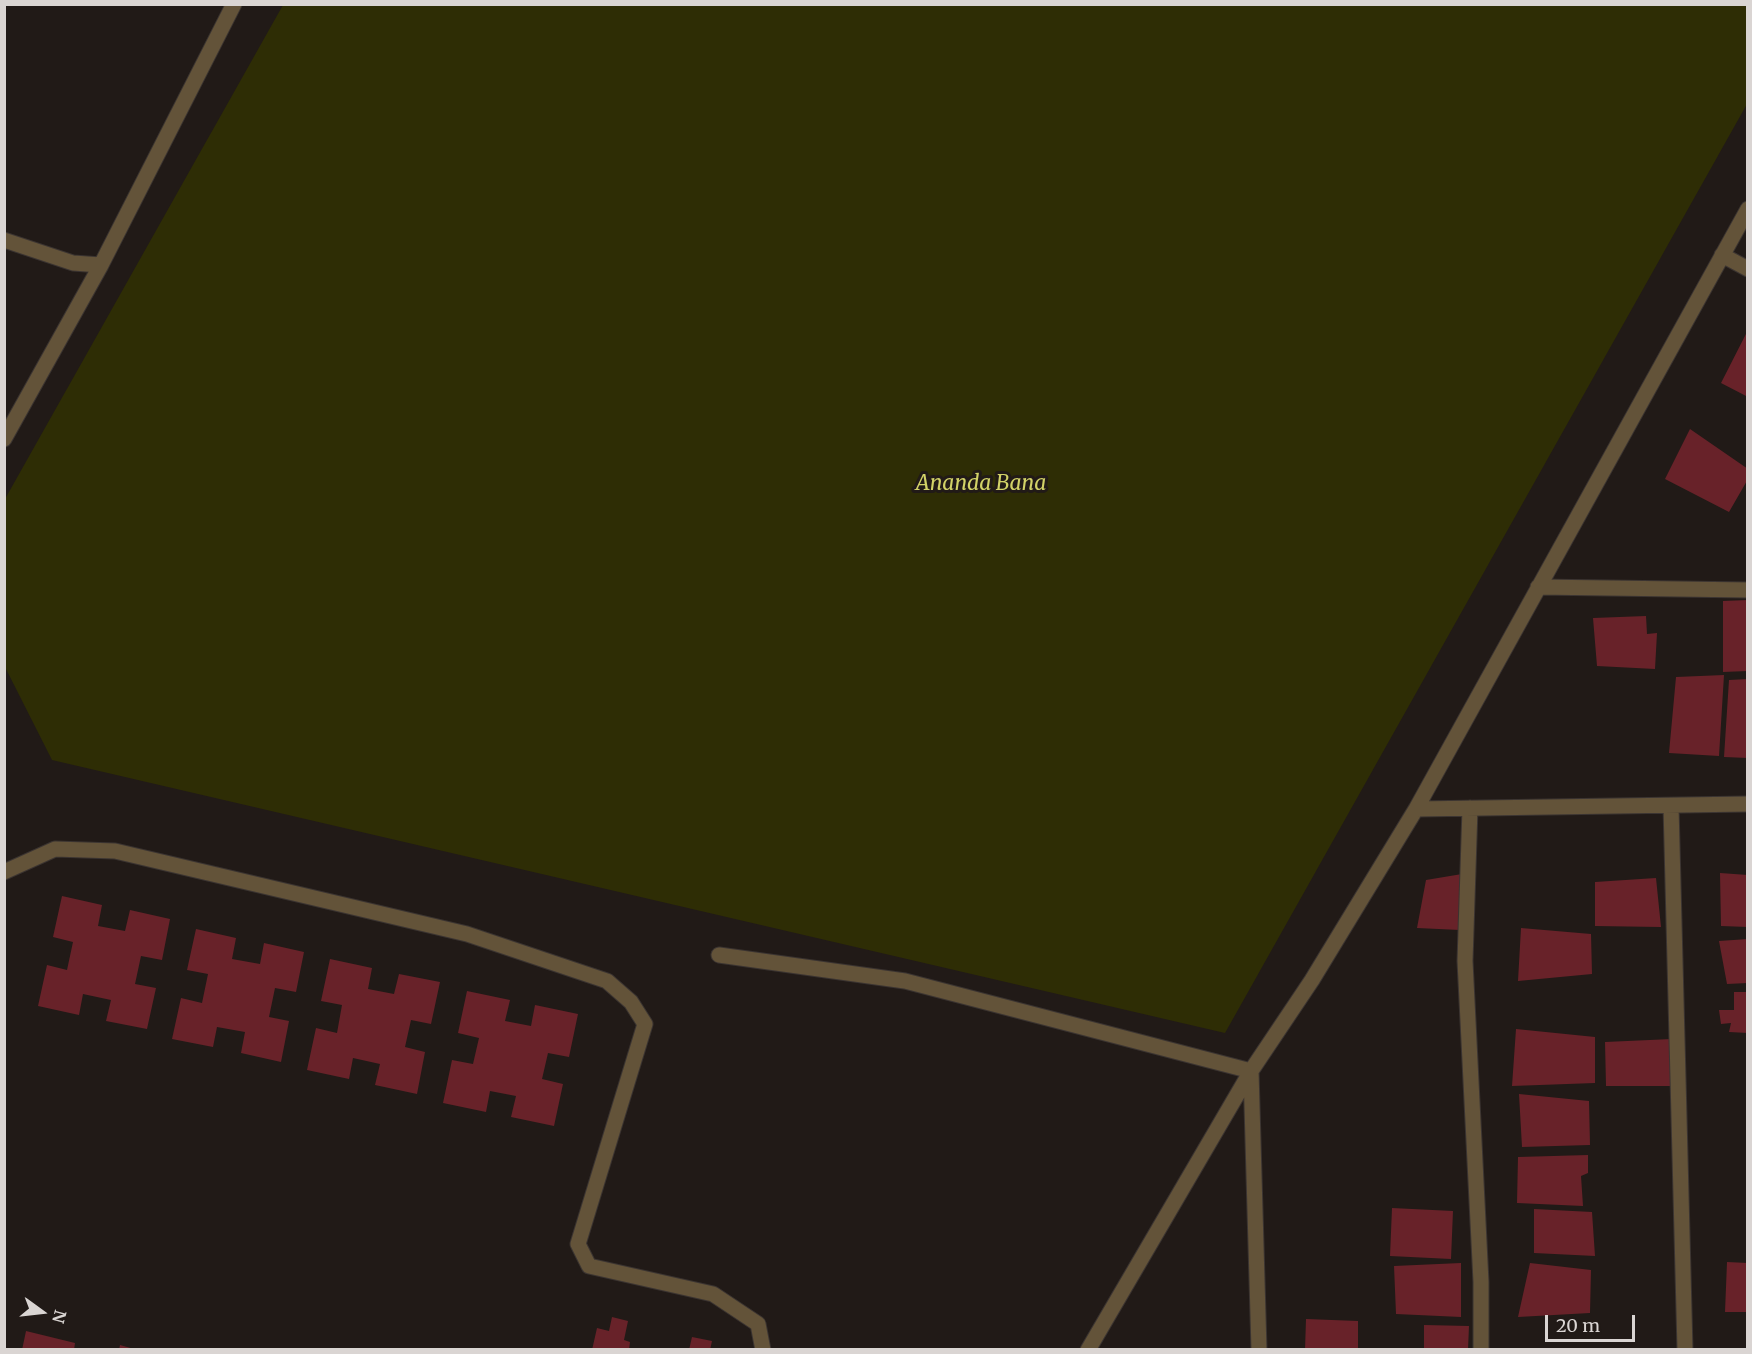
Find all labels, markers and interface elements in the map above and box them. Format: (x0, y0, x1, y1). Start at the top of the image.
park label: Ananda Bana (916, 471, 1046, 497)
north arrow (12, 1282, 72, 1342)
scale bar (1548, 1303, 1638, 1341)
text: N (48, 1308, 71, 1325)
text: 20 m (1556, 1314, 1600, 1337)

